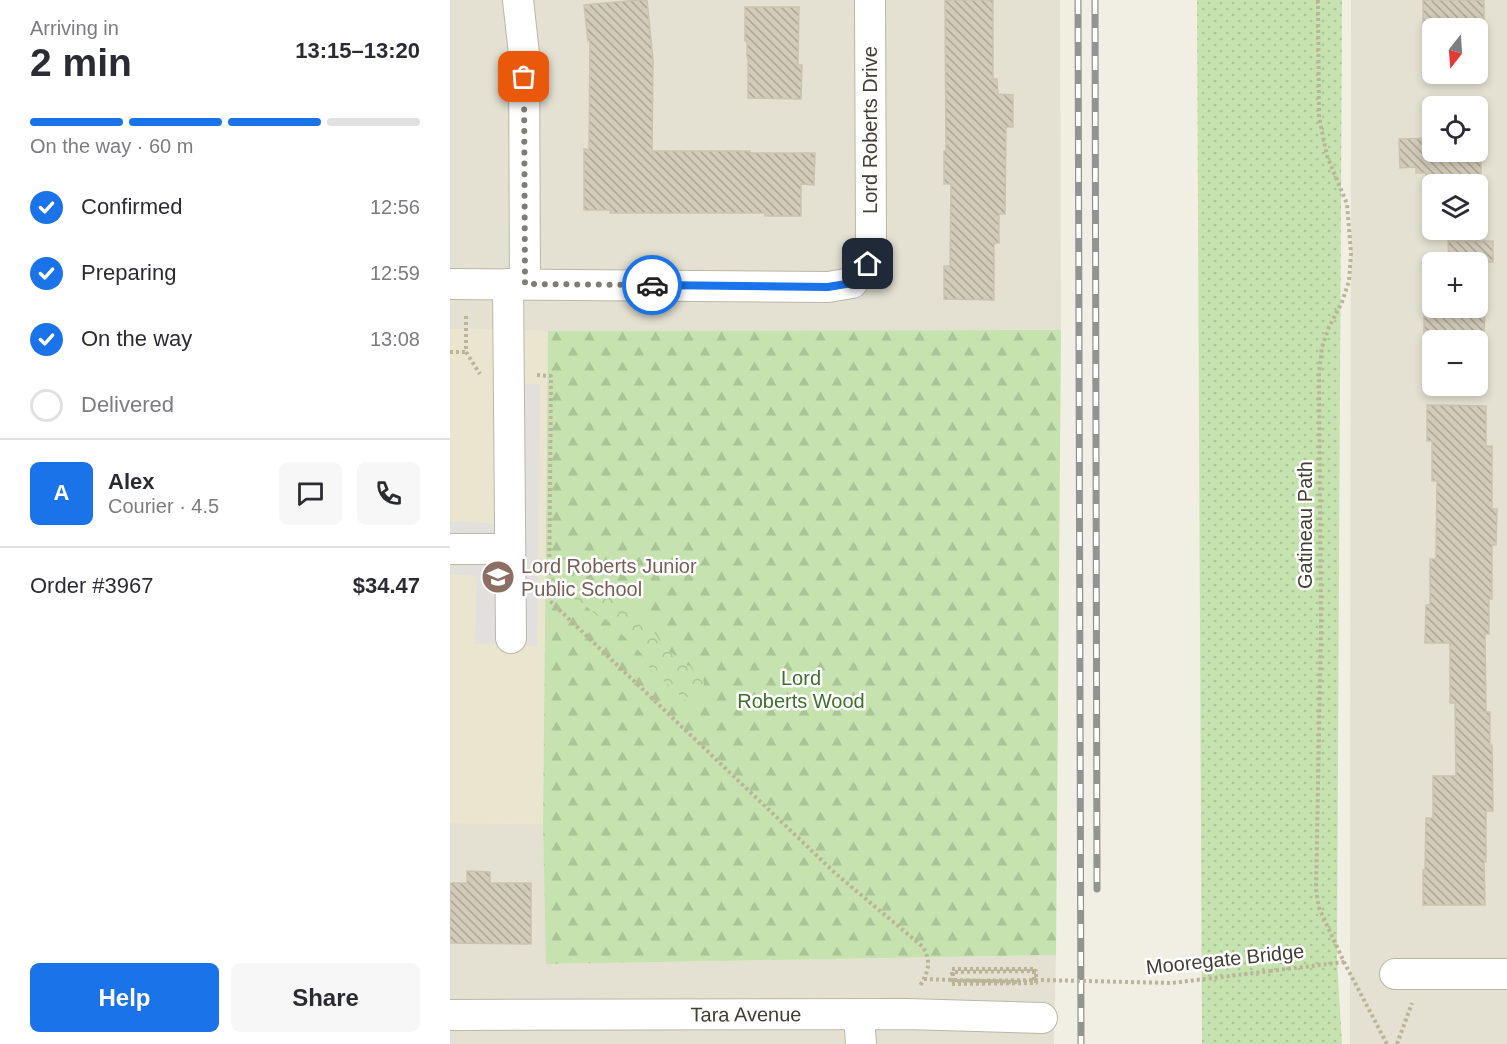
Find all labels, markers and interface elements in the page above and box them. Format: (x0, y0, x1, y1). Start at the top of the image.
text: Arriving in (30, 17, 119, 39)
north arrow (1422, 18, 1488, 84)
map controls (1422, 18, 1488, 396)
text: 13:15–13:20 (295, 38, 420, 63)
text: 2 min (30, 41, 132, 84)
street label: Lord Roberts Drive (859, 46, 881, 214)
pin (498, 51, 549, 102)
icon: bag (507, 60, 540, 93)
button: locate (1422, 96, 1488, 162)
text: On the way · 60 m (30, 135, 193, 157)
button: layers (1422, 174, 1488, 240)
icon: check (30, 191, 63, 224)
text: Confirmed (81, 194, 182, 219)
text: 12:56 (370, 196, 420, 218)
pin (842, 238, 893, 289)
icon: home (851, 247, 884, 280)
button: + (1422, 252, 1488, 318)
courier (622, 255, 682, 315)
icon: check (30, 257, 63, 290)
text: Preparing (81, 260, 176, 285)
text: 12:59 (370, 262, 420, 284)
icon: car (636, 269, 669, 302)
icon: check (30, 323, 63, 356)
text: On the way (81, 326, 192, 351)
text: 13:08 (370, 328, 420, 350)
button: − (1422, 330, 1488, 396)
text: Delivered (81, 392, 174, 417)
street label: Gatineau Path (1294, 461, 1316, 589)
button: chat (279, 462, 342, 525)
button: phone (357, 462, 420, 525)
text: Alex (108, 469, 154, 494)
text: A (54, 480, 69, 505)
text: Courier · 4.5 (108, 495, 219, 517)
place label: Lord Roberts Junior Public School (521, 555, 697, 600)
school or university icon: Lord Roberts Junior Public School (480, 559, 516, 595)
text: Order #3967 (30, 573, 154, 598)
text: $34.47 (353, 573, 420, 598)
park label: Lord Roberts Wood (737, 667, 865, 712)
street label: Mooregate Bridge (1145, 940, 1305, 978)
button: Help (30, 963, 219, 1032)
button: Share (231, 963, 420, 1032)
street label: Tara Avenue (691, 1003, 801, 1025)

